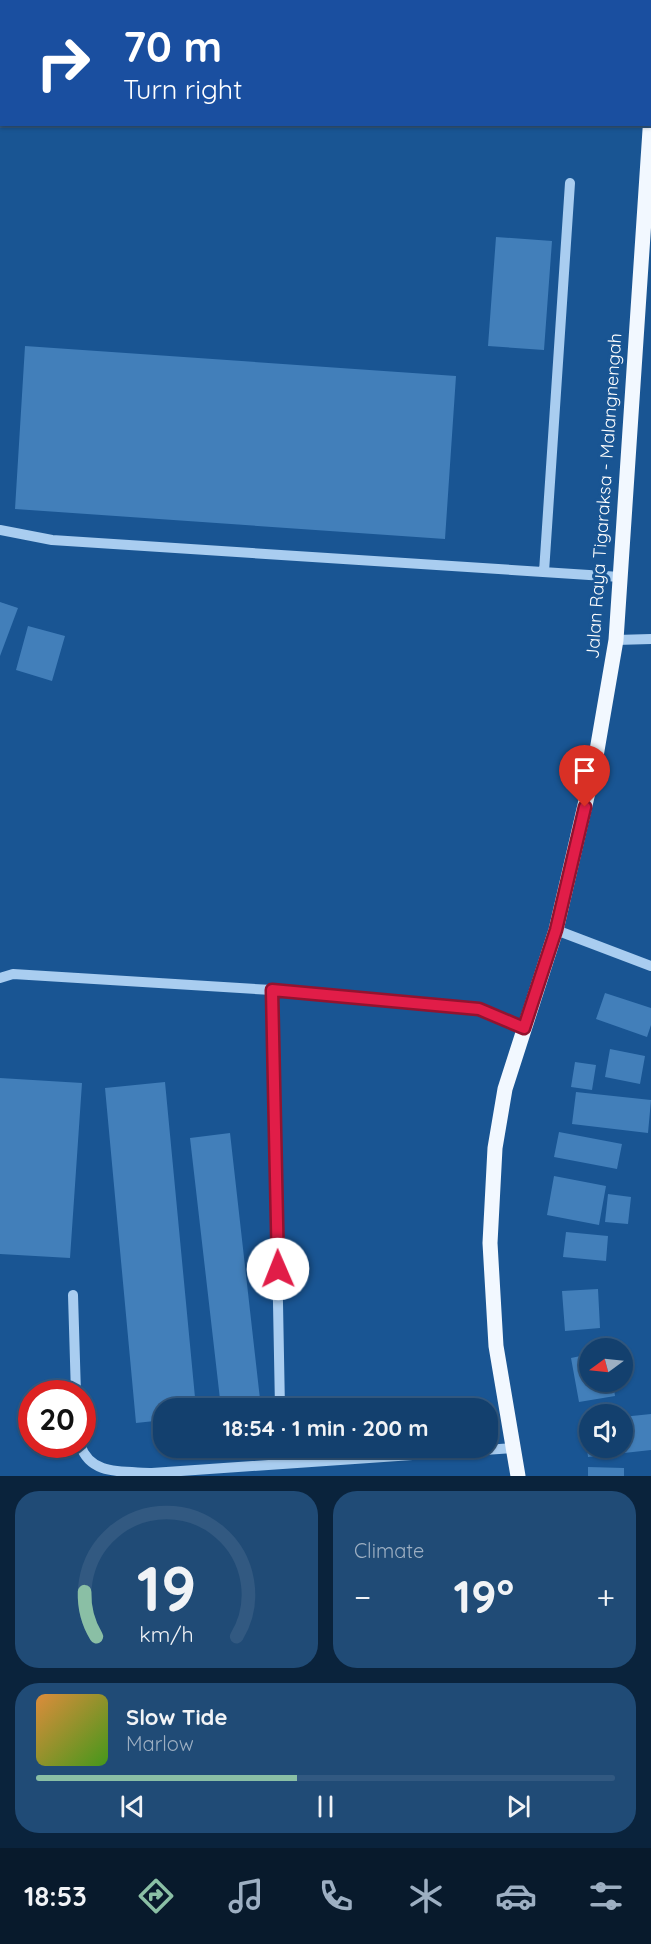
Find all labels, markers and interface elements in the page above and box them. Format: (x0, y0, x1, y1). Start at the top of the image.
text: 70 m (123, 20, 222, 73)
icon: right (24, 24, 102, 102)
text: Turn right (123, 72, 242, 106)
street label: Jalan Raya Tigaraksa - Malangnengah (581, 332, 626, 660)
pin (559, 745, 610, 807)
icon: arrive (568, 754, 601, 787)
position arrow (246, 1237, 310, 1301)
north arrow (579, 1338, 633, 1392)
map controls (579, 1338, 633, 1458)
speed limit sign: 20 (18, 1380, 96, 1458)
button: sound (579, 1404, 633, 1458)
text: 18:54 · 1 min · 200 m (223, 1414, 428, 1442)
text: Climate (354, 1538, 424, 1563)
text: 19 (137, 1549, 196, 1627)
text: 19° (453, 1568, 514, 1624)
text: − (354, 1576, 371, 1617)
text: + (596, 1576, 615, 1617)
text: km/h (139, 1621, 194, 1647)
text: Slow Tide (126, 1703, 227, 1731)
text: Marlow (126, 1731, 194, 1756)
icon: previous (116, 1790, 149, 1823)
icon: pause (309, 1790, 342, 1823)
icon: next (502, 1790, 535, 1823)
icon: directions (135, 1875, 177, 1917)
icon: music (225, 1875, 267, 1917)
icon: phone (315, 1875, 357, 1917)
icon: climate (405, 1875, 447, 1917)
icon: car (495, 1875, 537, 1917)
icon: filters (585, 1875, 627, 1917)
text: 18:53 (24, 1879, 87, 1913)

